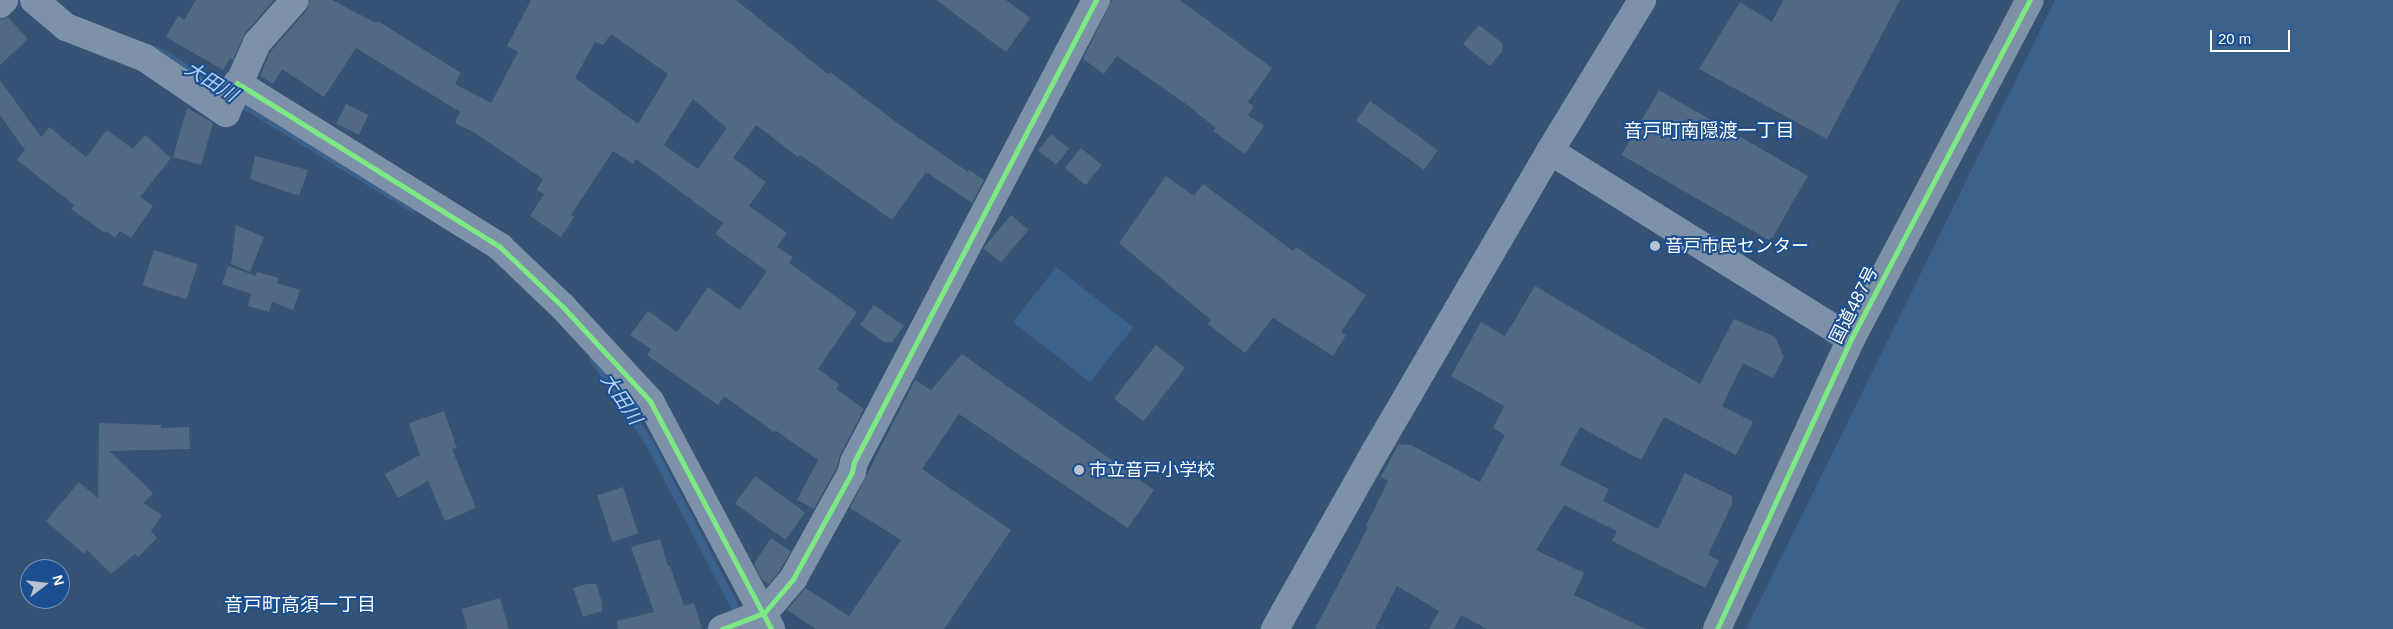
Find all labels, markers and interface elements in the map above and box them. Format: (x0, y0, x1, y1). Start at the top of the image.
scale bar (2213, 20, 2293, 52)
text: 20 m (2218, 30, 2251, 47)
water label: 大田川 (181, 57, 241, 107)
district label: 音戸町南隠渡一丁目 (1624, 120, 1794, 142)
place label: 音戸市民センター (1665, 235, 1809, 257)
marker: 音戸市民センター (1649, 240, 1661, 252)
street label: 国道487号 (1825, 263, 1883, 347)
water label: 大田川 (596, 369, 646, 429)
place label: 市立音戸小学校 (1089, 459, 1215, 481)
marker: 市立音戸小学校 (1073, 464, 1085, 476)
north arrow (20, 559, 70, 609)
text: N (49, 573, 68, 587)
district label: 音戸町高須一丁目 (224, 594, 376, 616)

